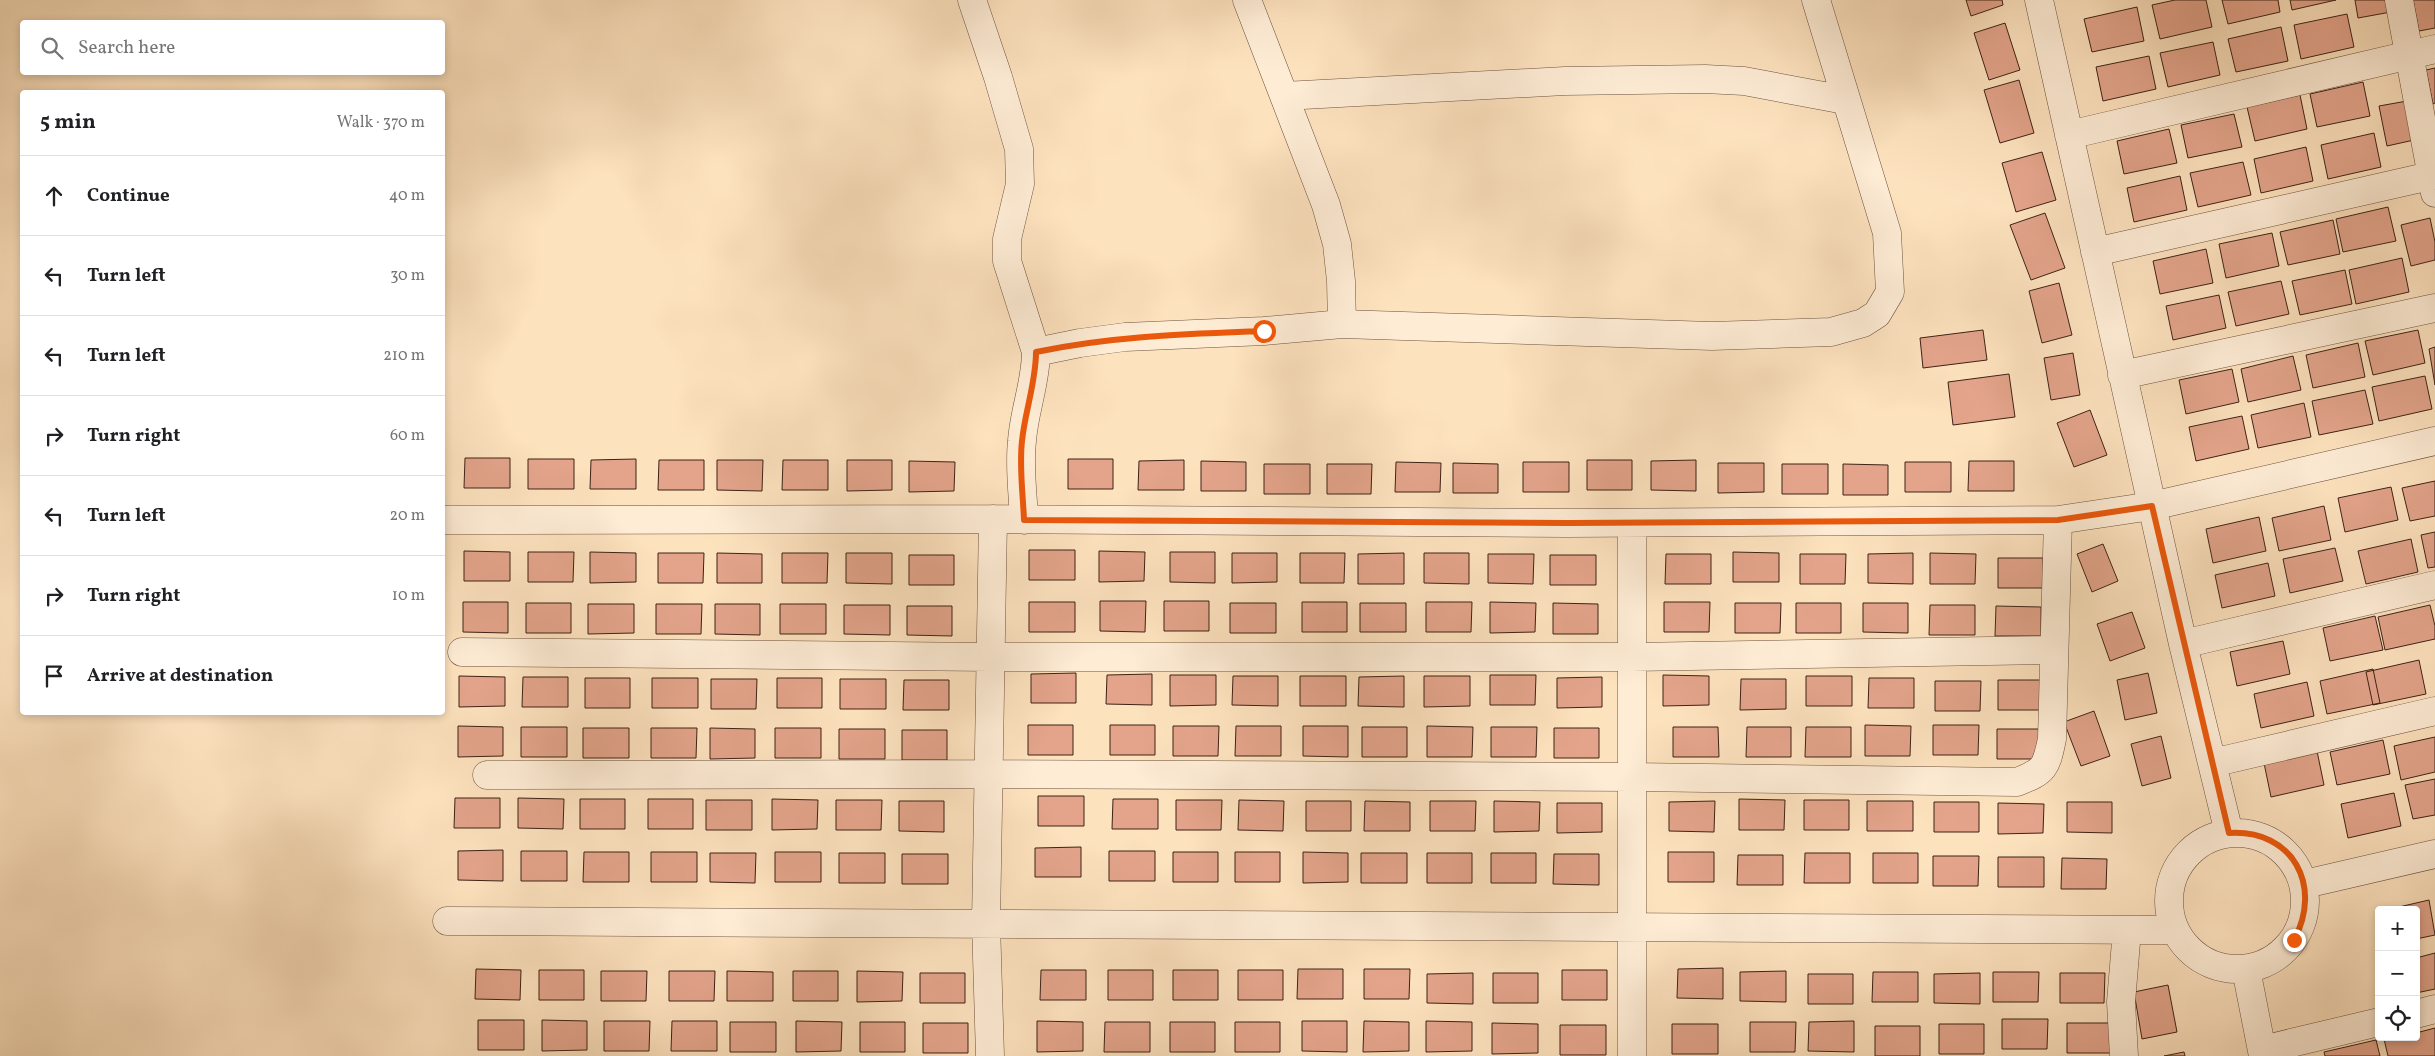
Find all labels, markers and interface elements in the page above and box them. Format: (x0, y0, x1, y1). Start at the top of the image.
search box (20, 20, 445, 75)
icon: search (38, 34, 66, 62)
text: Search here (78, 35, 175, 61)
text: 5 min (40, 108, 96, 137)
text: Walk · 370 m (337, 112, 425, 134)
icon: ahead (40, 182, 68, 210)
text: Continue (87, 183, 170, 209)
text: 40 m (389, 185, 425, 207)
icon: left (40, 262, 68, 290)
text: Turn left (87, 263, 166, 289)
text: 30 m (390, 265, 425, 287)
route start (1253, 320, 1276, 343)
icon: left (40, 342, 68, 370)
text: Turn left (87, 343, 166, 369)
text: 210 m (383, 345, 425, 367)
icon: right (40, 422, 68, 450)
text: Turn right (87, 423, 180, 449)
text: 60 m (390, 425, 425, 447)
icon: left (40, 502, 68, 530)
text: Turn left (87, 503, 166, 529)
text: 20 m (390, 505, 425, 527)
icon: right (40, 582, 68, 610)
text: Turn right (87, 583, 180, 609)
text: 10 m (392, 585, 425, 607)
icon: arrive (40, 662, 68, 690)
text: Arrive at destination (87, 663, 273, 689)
map controls (2375, 906, 2420, 1041)
button: + (2375, 906, 2420, 951)
route end (2283, 929, 2306, 952)
button: − (2375, 951, 2420, 996)
button: locate (2375, 996, 2420, 1041)

